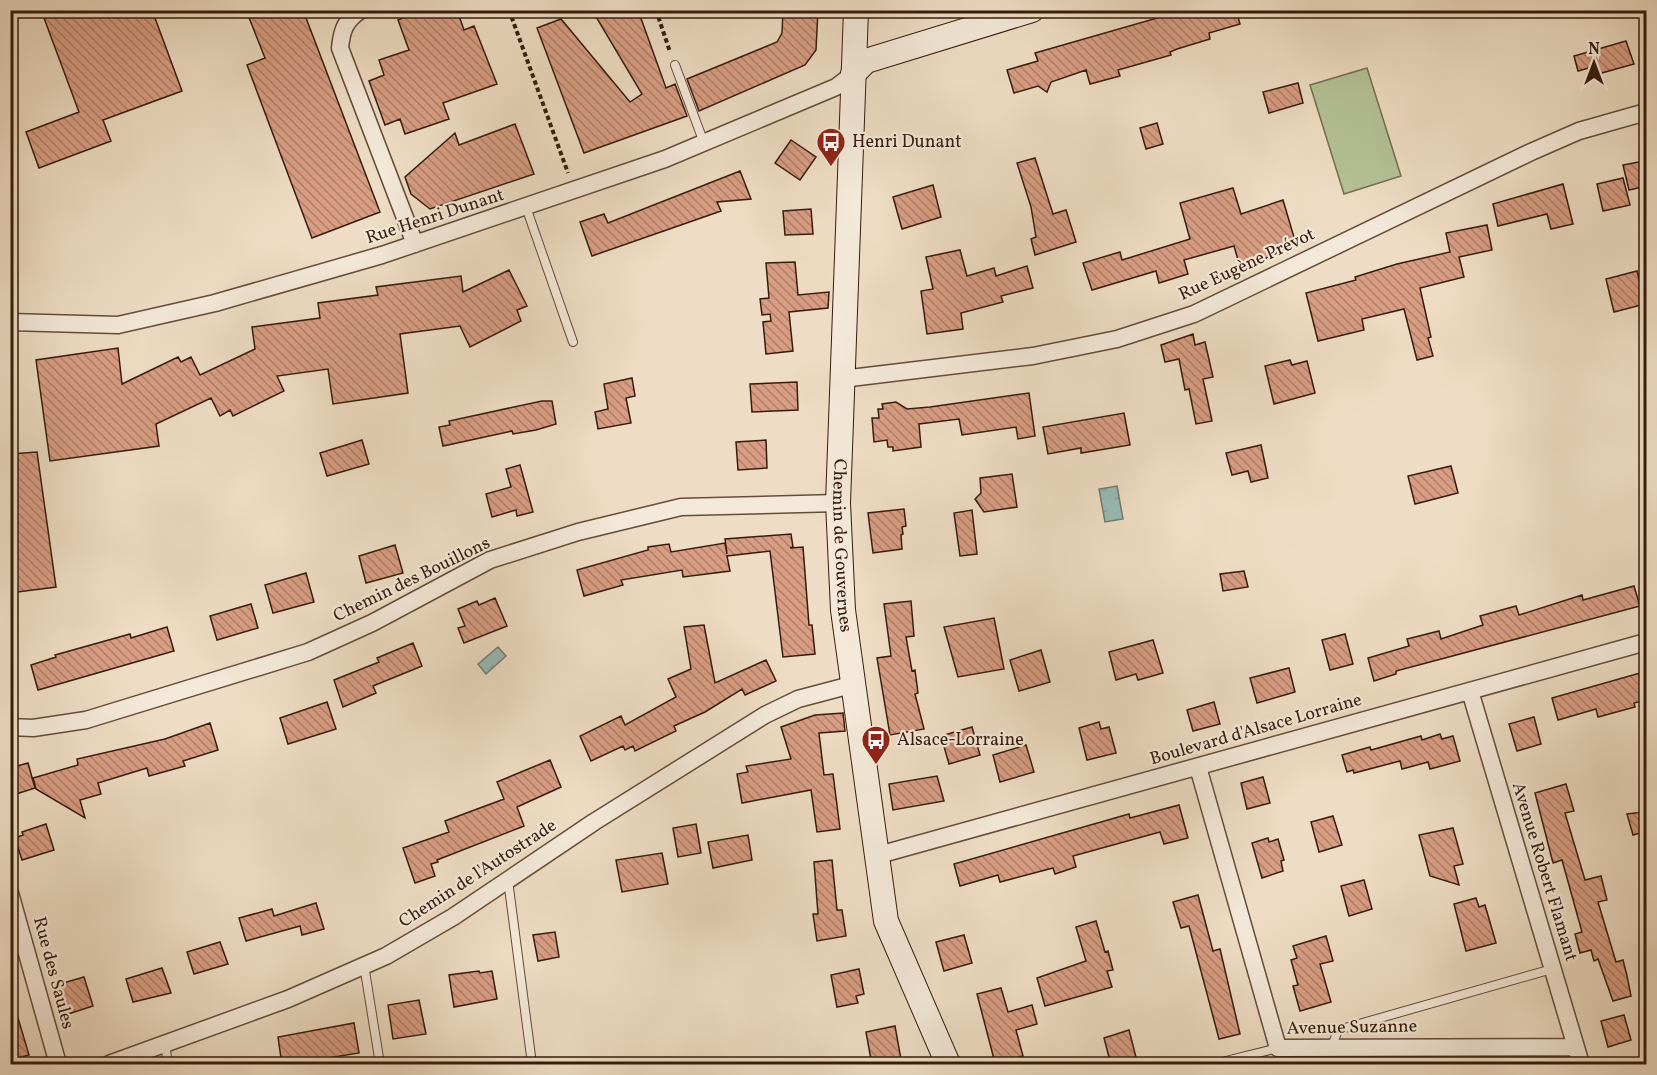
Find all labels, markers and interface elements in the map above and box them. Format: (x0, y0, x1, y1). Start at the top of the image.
north arrow (1564, 33, 1624, 93)
text: N (1588, 39, 1600, 61)
bus stop icon: Henri Dunant (815, 126, 847, 168)
place label: Henri Dunant (852, 130, 961, 155)
street label: Rue Henri Dunant (363, 183, 507, 251)
street label: Rue Eugène Prévot (1175, 222, 1319, 308)
street label: Chemin de Gouvernes (825, 458, 858, 634)
street label: Chemin des Bouillons (329, 531, 495, 629)
street label: Boulevard d'Alsace Lorraine (1147, 688, 1365, 772)
bus stop icon: Alsace-Lorraine (860, 724, 892, 766)
place label: Alsace-Lorraine (897, 728, 1024, 753)
street label: Avenue Robert Flamant (1505, 779, 1583, 965)
street label: Chemin de l'Autostrade (394, 814, 562, 934)
street label: Rue des Saules (26, 914, 80, 1032)
street label: Avenue Suzanne (1287, 1014, 1417, 1042)

